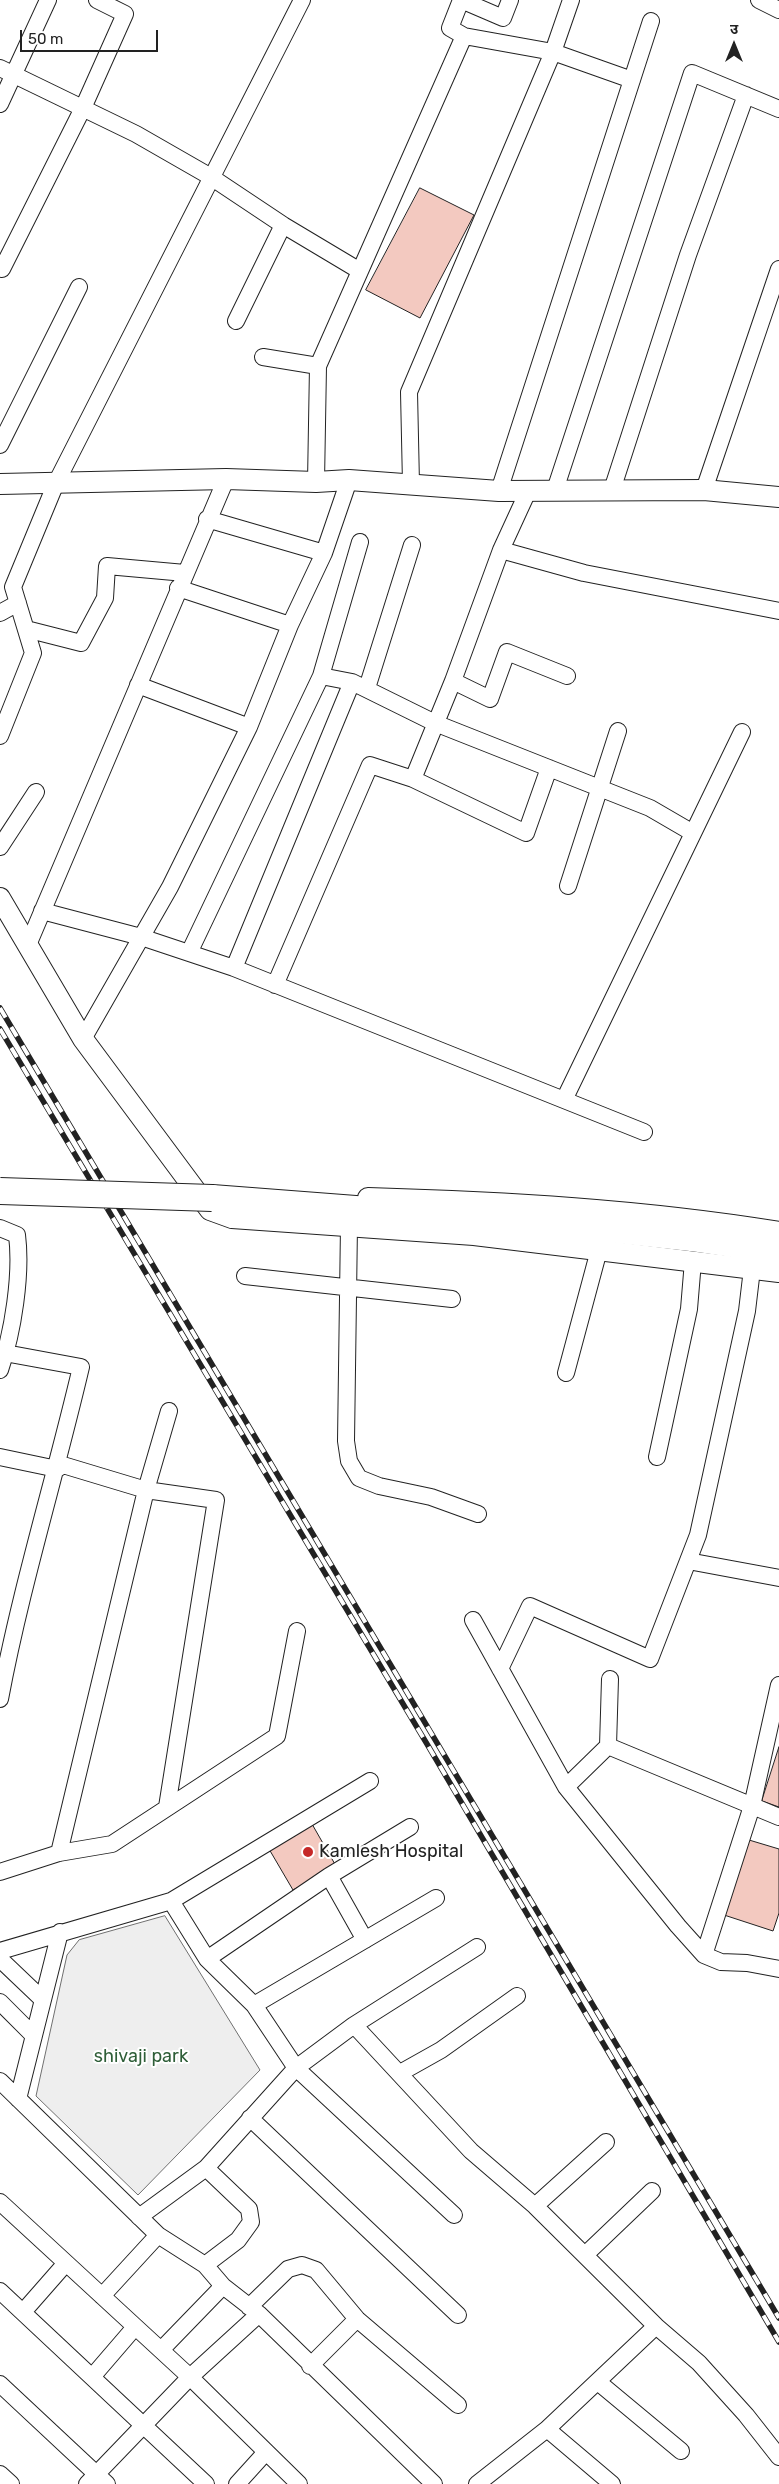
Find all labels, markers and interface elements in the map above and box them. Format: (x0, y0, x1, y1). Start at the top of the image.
scale bar (22, 20, 160, 52)
north arrow (709, 20, 759, 70)
text: उ (730, 21, 738, 38)
text: 50 m (28, 30, 63, 48)
place label: Kamlesh Hospital (319, 1841, 463, 1863)
marker: Kamlesh Hospital (301, 1845, 315, 1859)
park label: shivaji park (94, 2046, 188, 2068)

